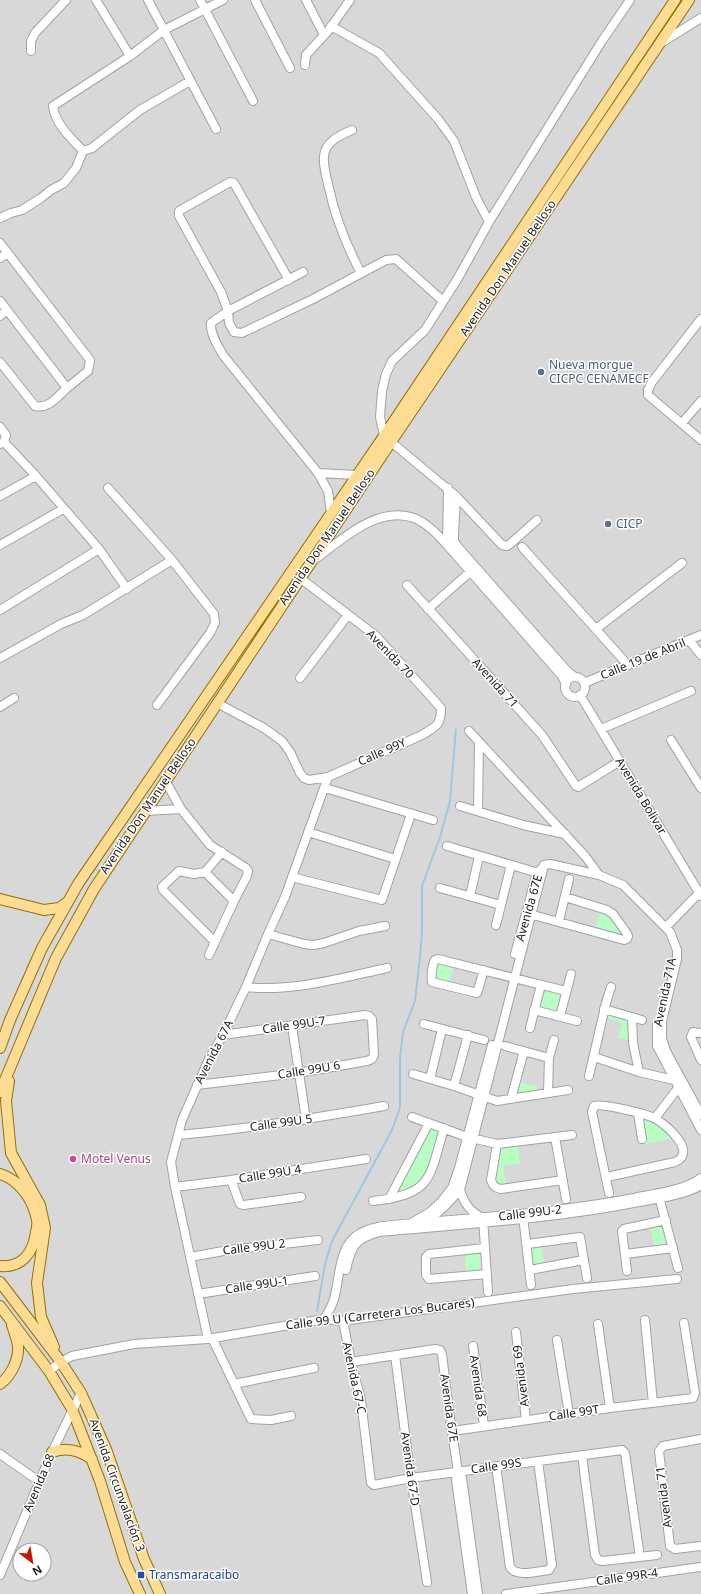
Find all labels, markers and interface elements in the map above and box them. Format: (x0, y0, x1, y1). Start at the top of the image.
street label: Avenida Don Manuel Belloso (455, 196, 560, 339)
place label: Nueva morgue CICPC CENAMECF (549, 356, 649, 387)
marker: Nueva morgue CICPC CENAMECF (536, 367, 546, 377)
street label: Avenida Don Manuel Belloso (274, 465, 379, 608)
place label: CICP (616, 515, 643, 532)
marker: CICP (603, 519, 613, 529)
street label: Avenida 70 (363, 625, 418, 682)
street label: Calle 19 de Abril (598, 634, 688, 683)
street label: Avenida 71 (468, 654, 522, 711)
street label: Calle 99Y (355, 733, 409, 770)
street label: Avenida Don Manuel Belloso (95, 734, 200, 877)
street label: Avenida Bolivar (612, 754, 671, 838)
street label: Avenida 67E (511, 873, 546, 943)
street label: Avenida 71A (649, 956, 680, 1028)
street label: Calle 99U-7 (261, 1012, 327, 1037)
street label: Avenida 67A (190, 1017, 237, 1087)
street label: Calle 99U 6 (277, 1056, 341, 1083)
street label: Calle 99U 5 (249, 1110, 313, 1135)
place label: Motel Venus (81, 1150, 151, 1167)
marker: Motel Venus (68, 1154, 78, 1164)
street label: Calle 99U 4 (238, 1160, 302, 1187)
street label: Calle 99U-2 (497, 1200, 563, 1225)
street label: Calle 99U 2 (222, 1234, 286, 1259)
street label: Calle 99U-1 (224, 1272, 290, 1297)
street label: Calle 99 U (Carretera Los Bucares) (285, 1293, 476, 1334)
street label: Avenida 67-C (339, 1340, 371, 1416)
street label: Avenida 69 (508, 1344, 533, 1408)
street label: Avenida 68 (466, 1354, 491, 1418)
street label: Avenida 67E (436, 1373, 463, 1443)
street label: Calle 99T (548, 1401, 601, 1424)
street label: Avenida Circunvalación 3 (85, 1416, 150, 1554)
street label: Avenida 67-D (397, 1431, 424, 1507)
street label: Avenida 68 (19, 1451, 59, 1515)
street label: Calle 99S (470, 1454, 523, 1477)
street label: Avenida 71 (651, 1465, 676, 1529)
north arrow (12, 1542, 52, 1582)
text: N (30, 1562, 45, 1580)
street label: Calle 99R-4 (595, 1564, 659, 1589)
place label: Transmaracaibo (149, 1566, 239, 1583)
marker: Transmaracaibo (136, 1570, 146, 1580)

